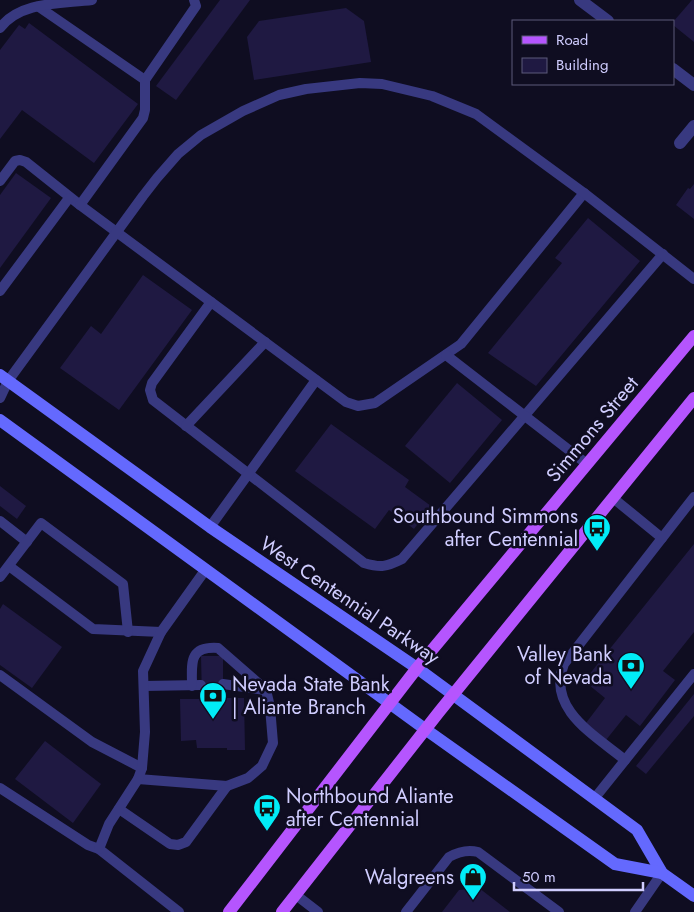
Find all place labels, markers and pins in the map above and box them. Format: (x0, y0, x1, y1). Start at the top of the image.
place label: Southbound Simmons after Centennial (393, 502, 578, 554)
bus stop icon: Southbound Simmons after Centennial (582, 513, 612, 552)
place label: Valley Bank of Nevada (517, 640, 612, 692)
bank icon: Valley Bank of Nevada (616, 651, 646, 690)
place label: Nevada State Bank | Aliante Branch (232, 670, 390, 722)
bank icon: Nevada State Bank | Aliante Branch (198, 681, 228, 720)
place label: Northbound Aliante after Centennial (286, 782, 454, 834)
bus stop icon: Northbound Aliante after Centennial (252, 793, 282, 832)
shop icon: Walgreens (458, 862, 488, 901)
place label: Walgreens (365, 863, 454, 892)

